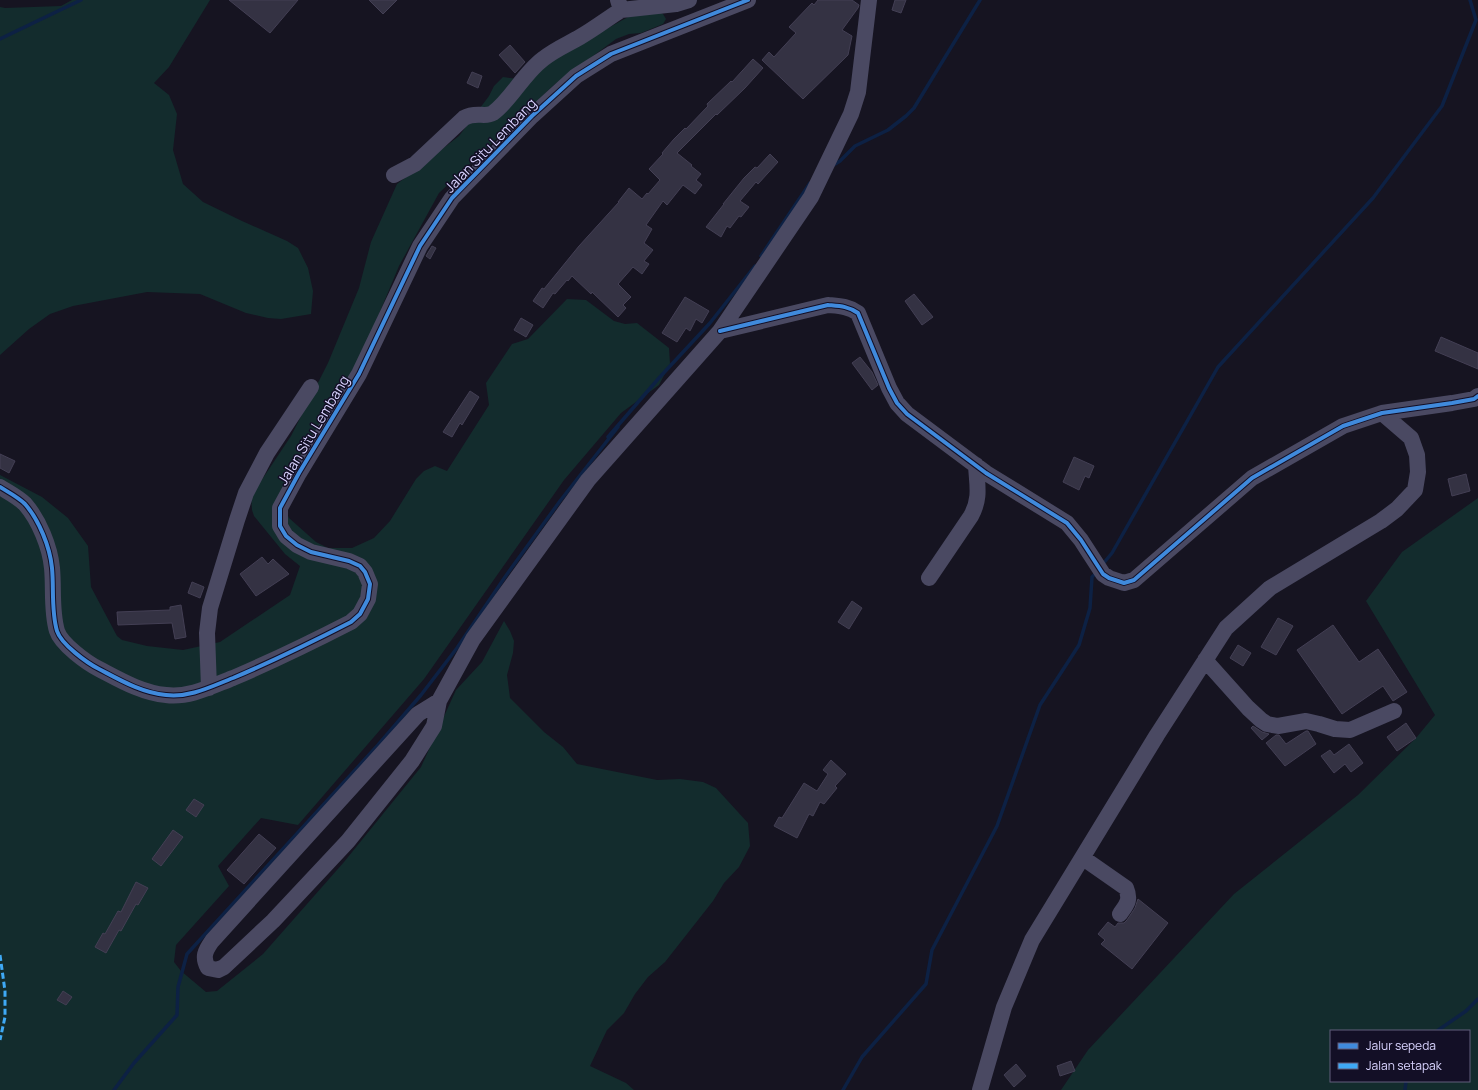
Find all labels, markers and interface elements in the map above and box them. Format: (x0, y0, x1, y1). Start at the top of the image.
street label: Jalan Situ Lembang (440, 94, 540, 196)
street label: Jalan Situ Lembang (273, 372, 353, 488)
legend (1330, 1030, 1470, 1082)
text: Jalur sepeda (1366, 1037, 1436, 1054)
text: Jalan setapak (1366, 1057, 1443, 1074)

